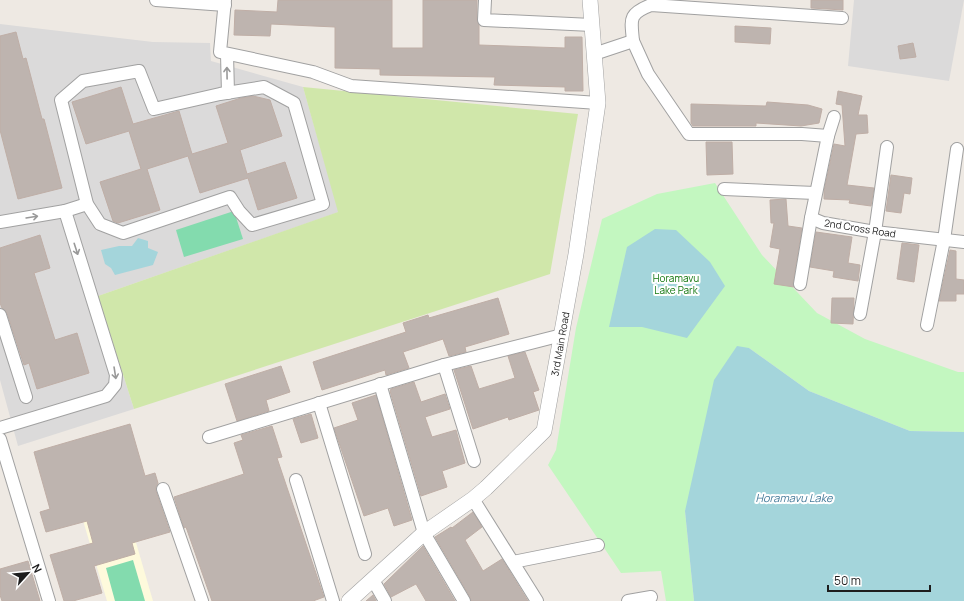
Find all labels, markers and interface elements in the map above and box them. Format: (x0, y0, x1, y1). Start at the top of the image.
one-way arrow (223, 67, 231, 80)
one-way arrow (25, 213, 38, 221)
street label: 2nd Cross Road (823, 215, 897, 241)
one-way arrow (73, 242, 81, 254)
park label: Horamavu Lake Park (653, 271, 699, 297)
street label: 3rd Main Road (547, 311, 573, 377)
one-way arrow (111, 366, 119, 379)
water label: Horamavu Lake (756, 490, 833, 505)
north arrow (8, 553, 48, 593)
text: N (29, 561, 46, 575)
scale bar (828, 567, 930, 593)
text: 50 m (834, 572, 861, 589)

